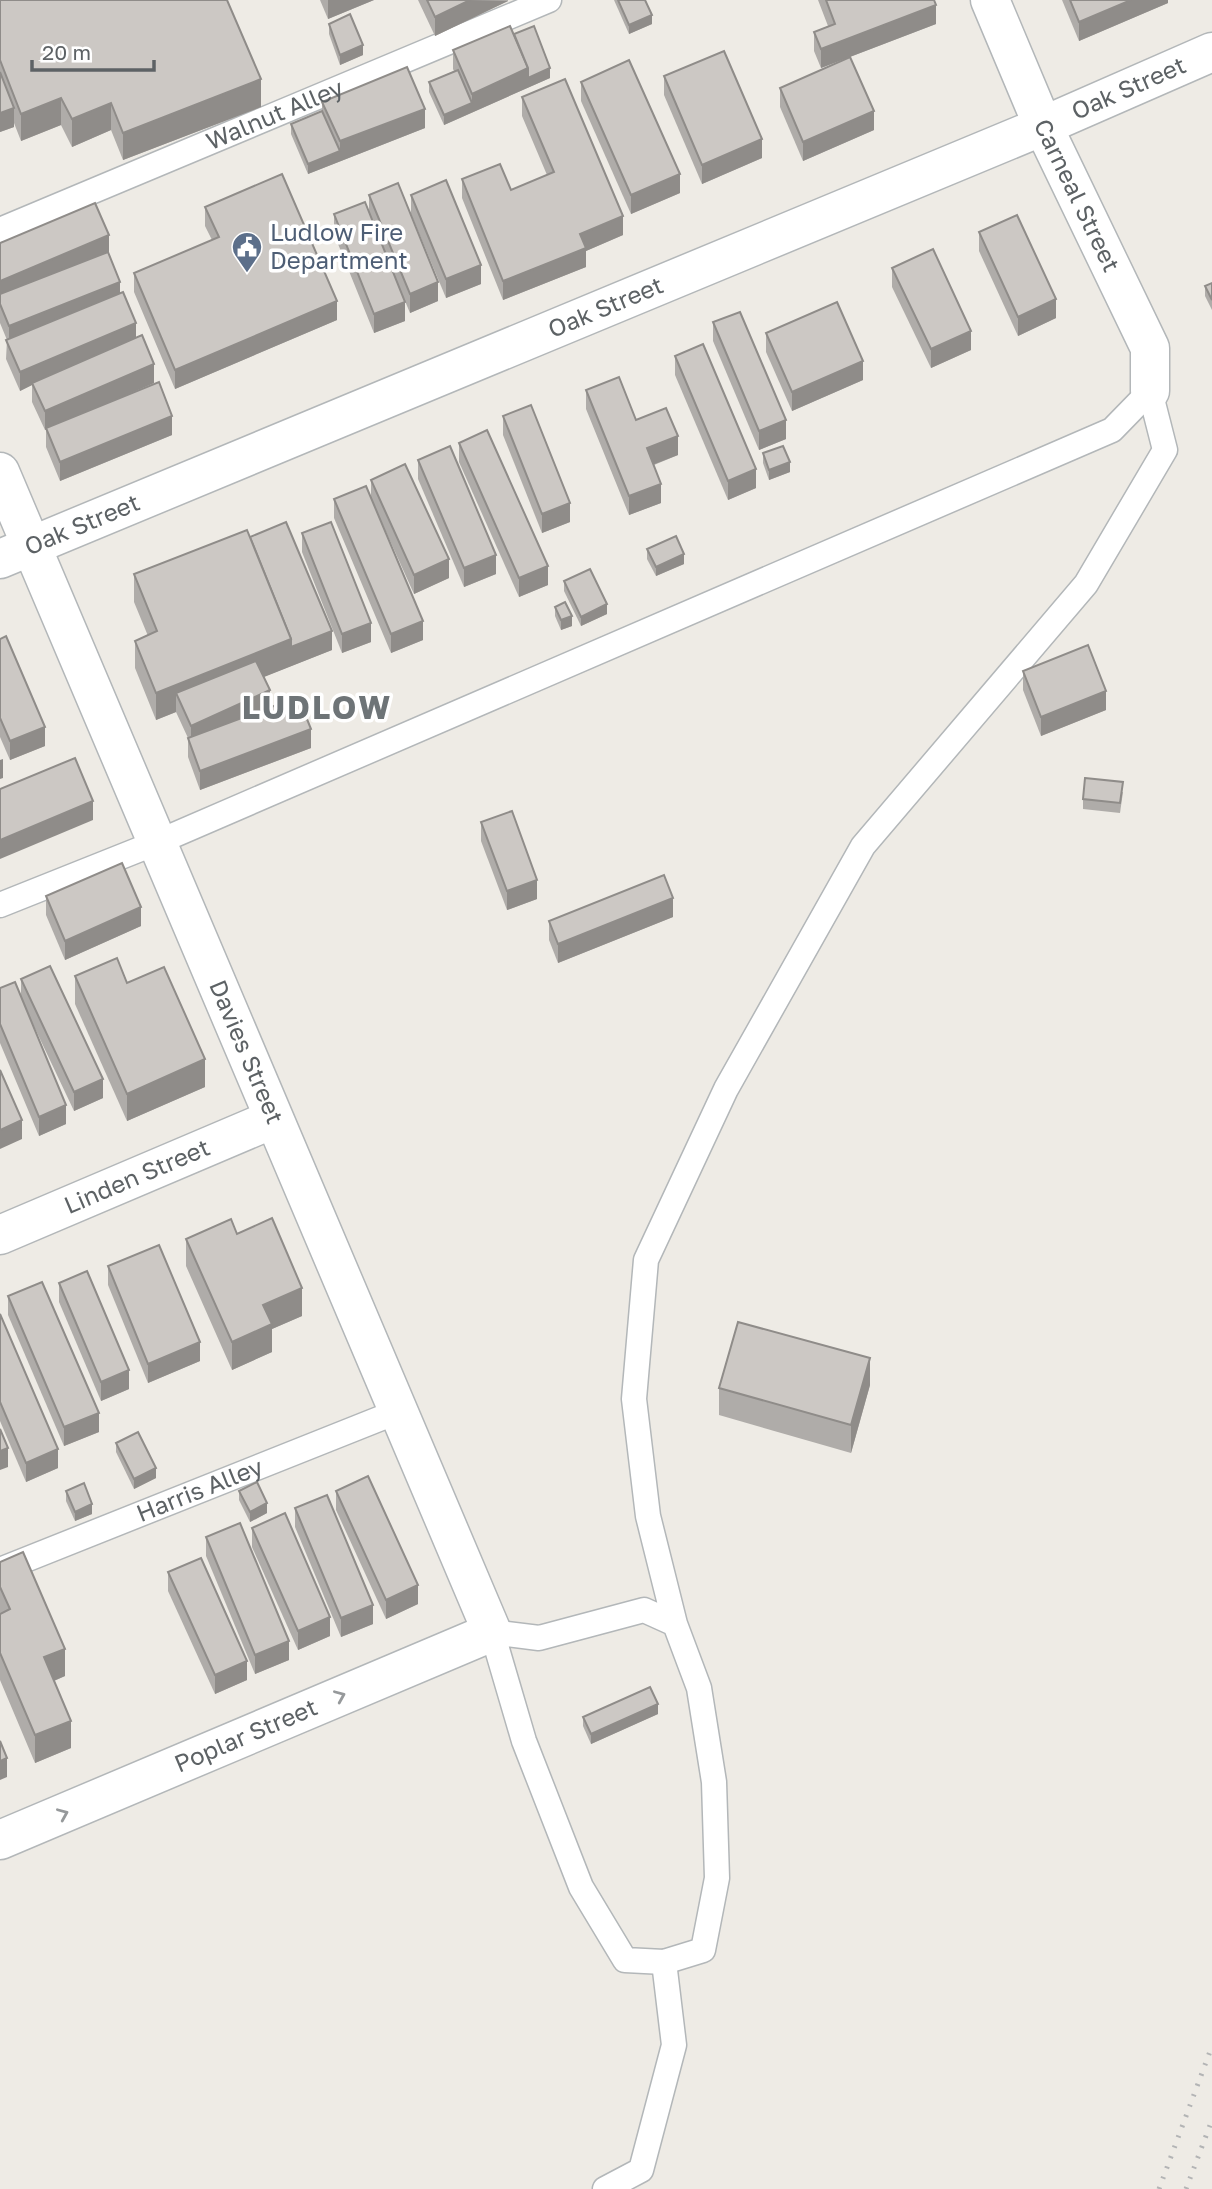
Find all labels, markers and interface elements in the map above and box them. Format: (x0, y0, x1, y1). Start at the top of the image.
scale bar (32, 28, 154, 72)
text: 20 m (42, 39, 91, 65)
street label: Oak Street (1067, 49, 1190, 125)
street label: Walnut Alley (201, 72, 347, 155)
street label: Carneal Street (1029, 114, 1127, 276)
place label: Ludlow Fire Department (270, 217, 408, 274)
public building icon: Ludlow Fire Department (230, 230, 264, 274)
street label: Oak Street (543, 269, 667, 343)
street label: Oak Street (20, 487, 144, 560)
district label: LUDLOW (242, 688, 392, 726)
street label: Davies Street (204, 975, 291, 1128)
street label: Linden Street (59, 1132, 214, 1219)
street label: Harris Alley (132, 1451, 266, 1527)
one-way arrow (333, 1691, 345, 1705)
street label: Poplar Street (170, 1692, 321, 1778)
one-way arrow (56, 1808, 68, 1822)

